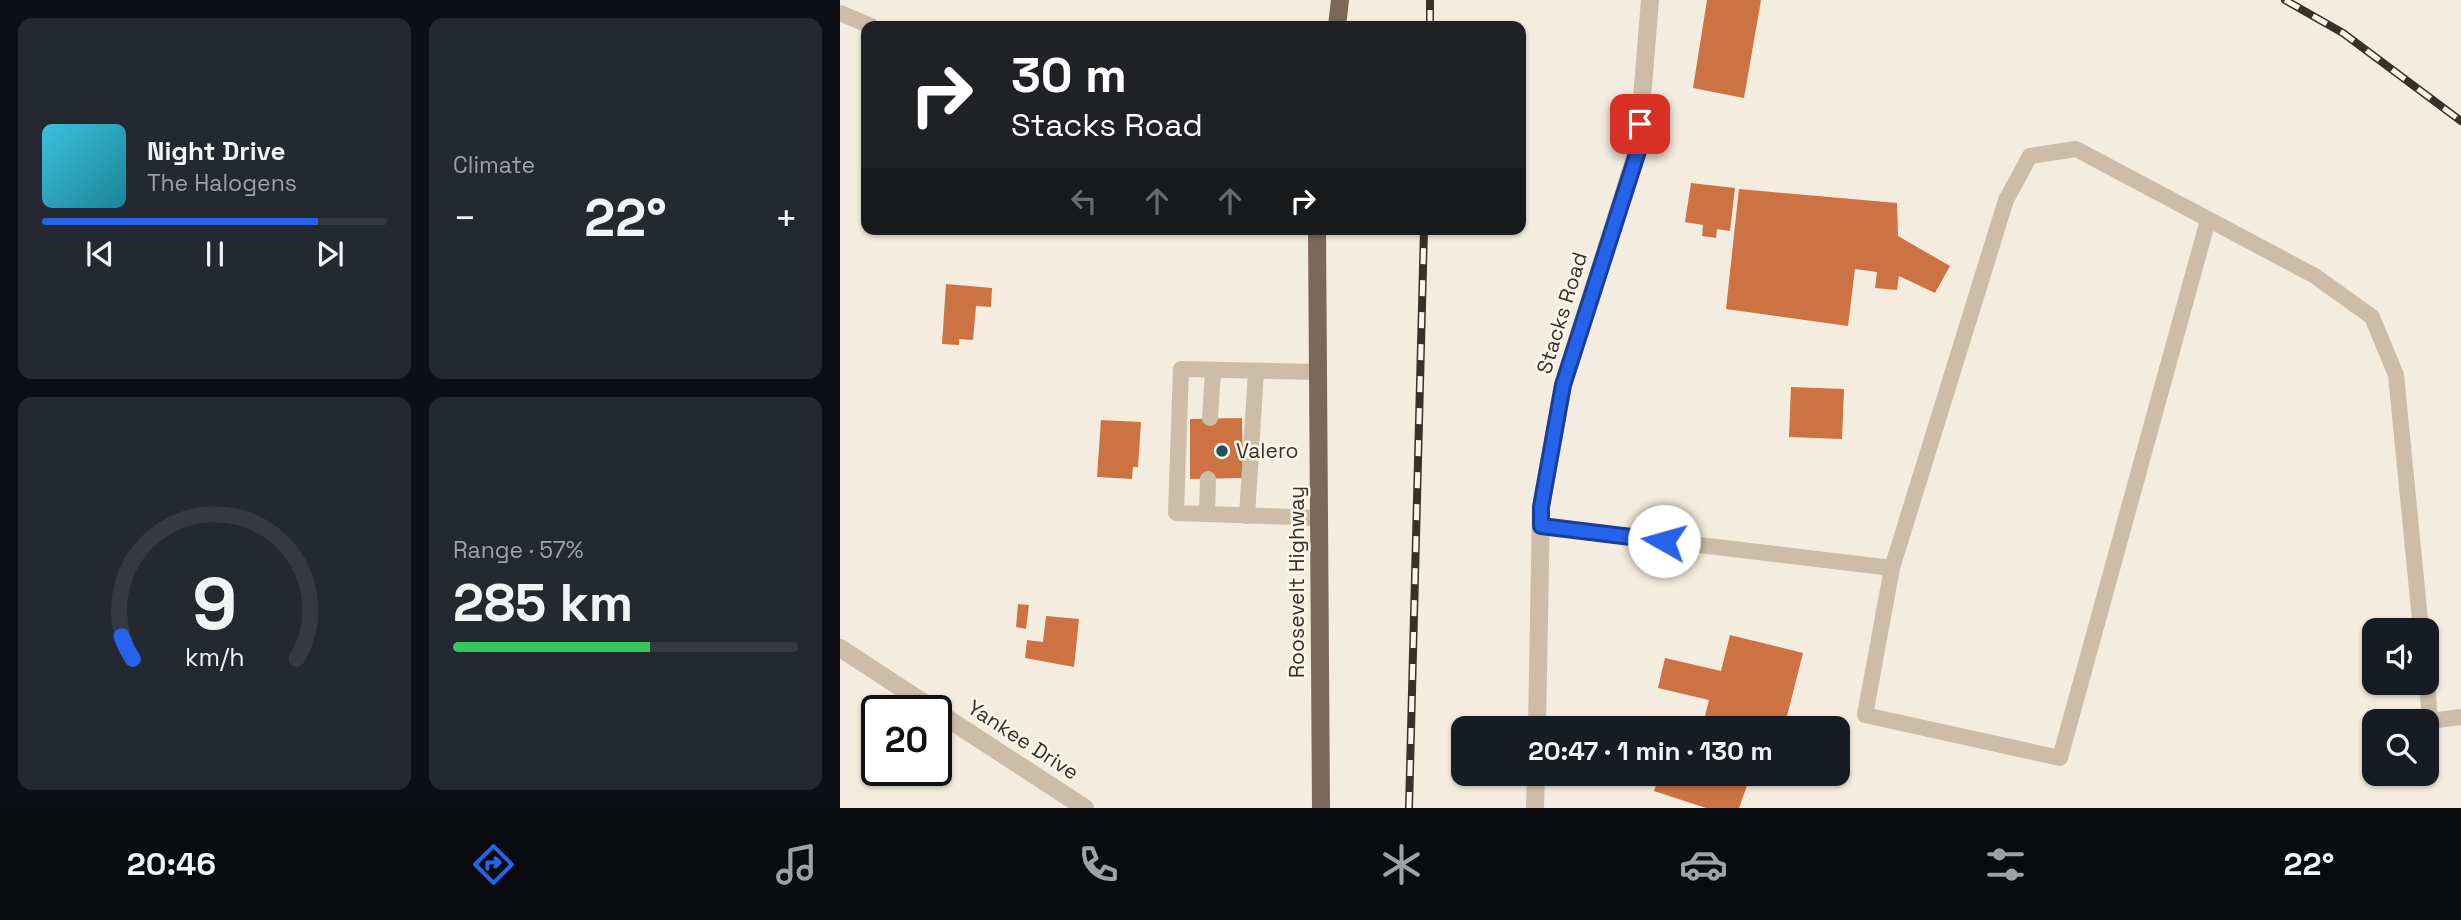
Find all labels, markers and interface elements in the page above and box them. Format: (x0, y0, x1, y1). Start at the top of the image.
text: 30 m (1011, 44, 1127, 106)
icon: right (896, 49, 987, 140)
pin (1610, 94, 1670, 154)
text: Stacks Road (1011, 105, 1203, 145)
icon: arrive (1621, 105, 1659, 143)
text: Night Drive (147, 134, 285, 168)
text: Climate (453, 150, 535, 180)
text: The Halogens (147, 168, 297, 198)
icon: left (1065, 182, 1103, 220)
icon: ahead (1138, 182, 1176, 220)
icon: ahead (1211, 182, 1249, 220)
icon: right (1284, 182, 1322, 220)
text: 22° (584, 185, 667, 251)
text: − (453, 194, 477, 242)
text: + (774, 194, 798, 242)
icon: previous (81, 235, 119, 273)
icon: pause (196, 235, 234, 273)
icon: next (311, 235, 349, 273)
street label: Stacks Road (1530, 249, 1593, 377)
place label: Valero (1236, 437, 1298, 464)
marker: Valero (1214, 443, 1230, 459)
street label: Roosevelt Highway (1283, 486, 1310, 678)
position arrow (1627, 504, 1701, 578)
text: Range · 57% (453, 535, 584, 565)
text: 9 (192, 558, 237, 651)
text: 285 km (453, 570, 633, 636)
map controls (2362, 618, 2439, 786)
button: sound (2362, 618, 2439, 695)
text: km/h (185, 641, 244, 673)
street label: Yankee Drive (963, 694, 1084, 786)
speed limit sign: 20 (861, 695, 952, 786)
button: search (2362, 709, 2439, 786)
text: 20:47 · 1 min · 130 m (1528, 734, 1773, 768)
icon: directions (469, 840, 518, 889)
icon: music (772, 840, 821, 889)
icon: phone (1074, 840, 1123, 889)
icon: climate (1377, 840, 1426, 889)
icon: car (1679, 840, 1728, 889)
icon: filters (1981, 840, 2030, 889)
text: 20:46 (127, 844, 216, 884)
text: 22° (2284, 844, 2334, 884)

